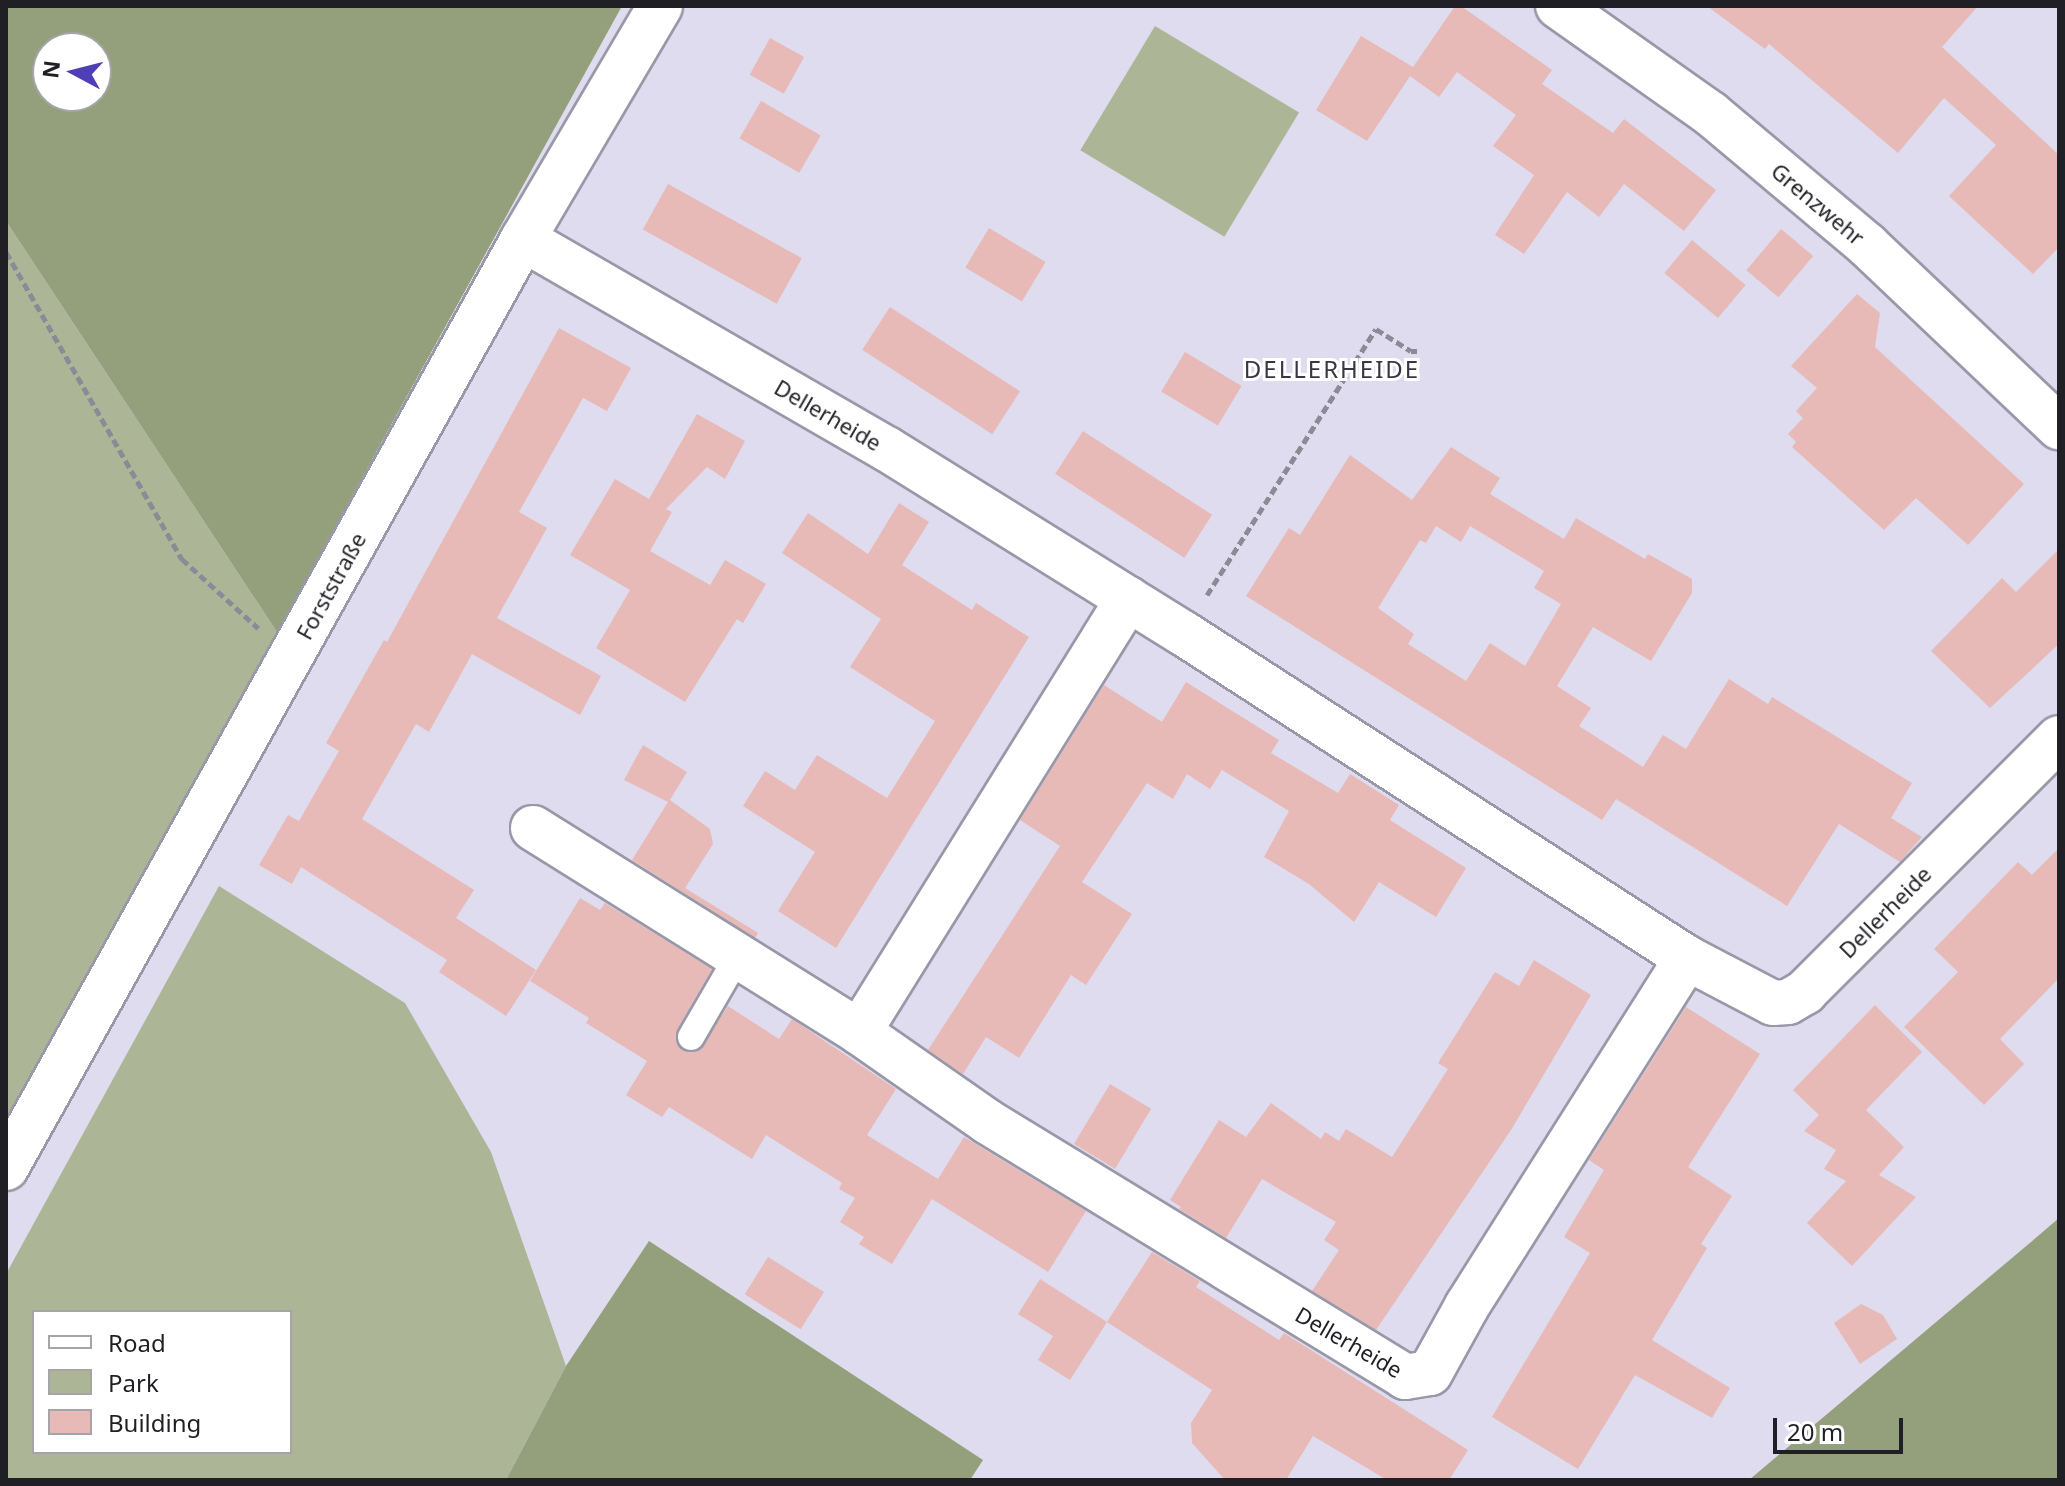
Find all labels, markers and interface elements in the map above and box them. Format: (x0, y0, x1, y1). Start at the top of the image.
north arrow (32, 32, 112, 112)
text: N (34, 59, 66, 80)
street label: Grenzwehr (1766, 157, 1870, 251)
district label: DELLERHEIDE (1244, 355, 1420, 383)
street label: Dellerheide (770, 374, 886, 456)
street label: Forststraße (291, 528, 371, 644)
street label: Dellerheide (1834, 861, 1936, 963)
street label: Dellerheide (1291, 1301, 1407, 1383)
legend (32, 1310, 292, 1454)
text: Road (108, 1326, 166, 1359)
text: Park (108, 1366, 159, 1399)
scale bar (1777, 1402, 1907, 1452)
text: Building (108, 1406, 201, 1439)
text: 20 m (1787, 1415, 1843, 1448)

